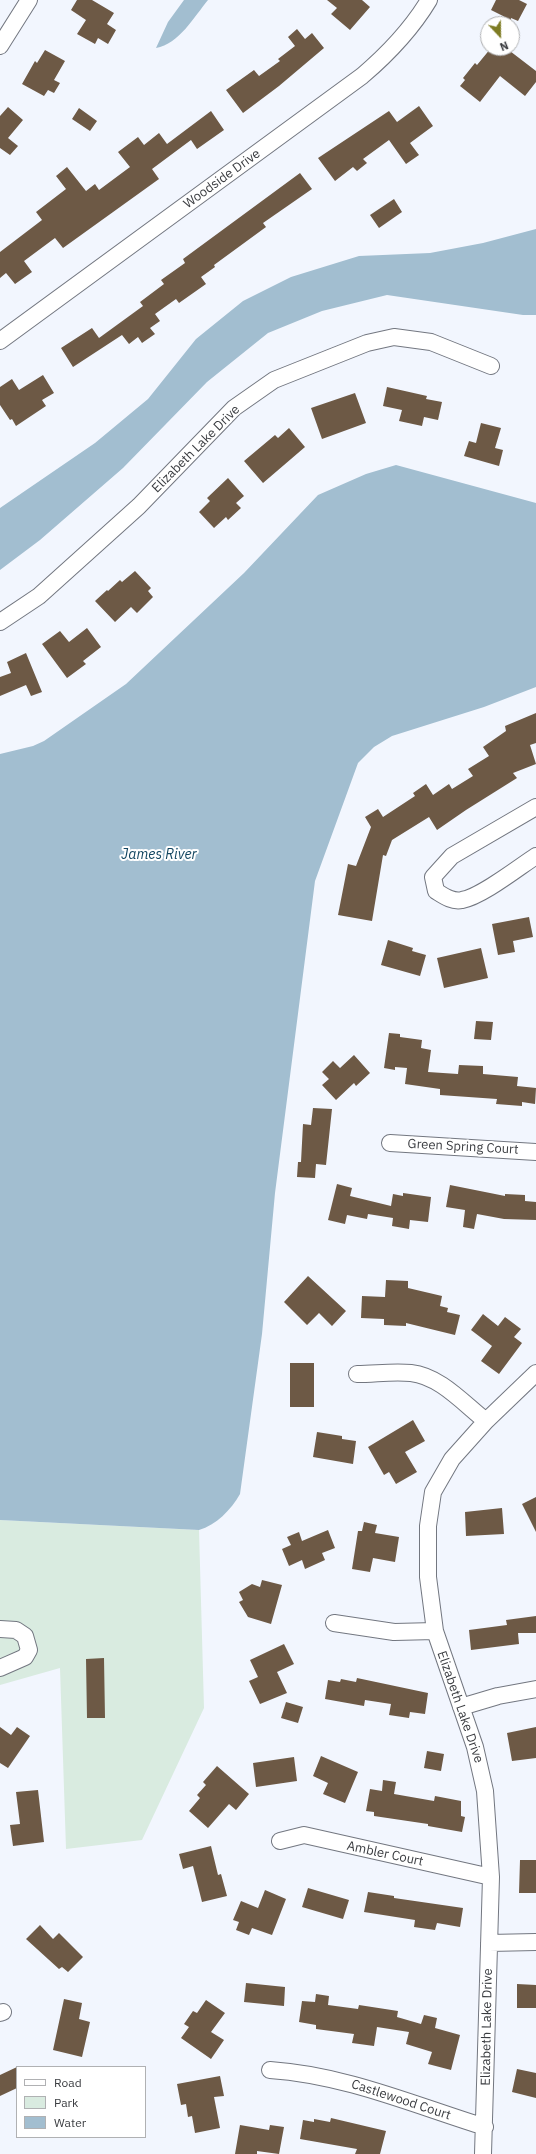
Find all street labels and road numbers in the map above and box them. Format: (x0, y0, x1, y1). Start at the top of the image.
street label: Woodside Drive (181, 146, 263, 212)
street label: Elizabeth Lake Drive (149, 402, 243, 496)
street label: Green Spring Court (407, 1136, 519, 1158)
street label: Elizabeth Lake Drive (434, 1649, 486, 1765)
street label: Ambler Court (345, 1838, 425, 1870)
street label: Elizabeth Lake Drive (478, 1968, 496, 2086)
street label: Castlewood Court (349, 2077, 453, 2123)

